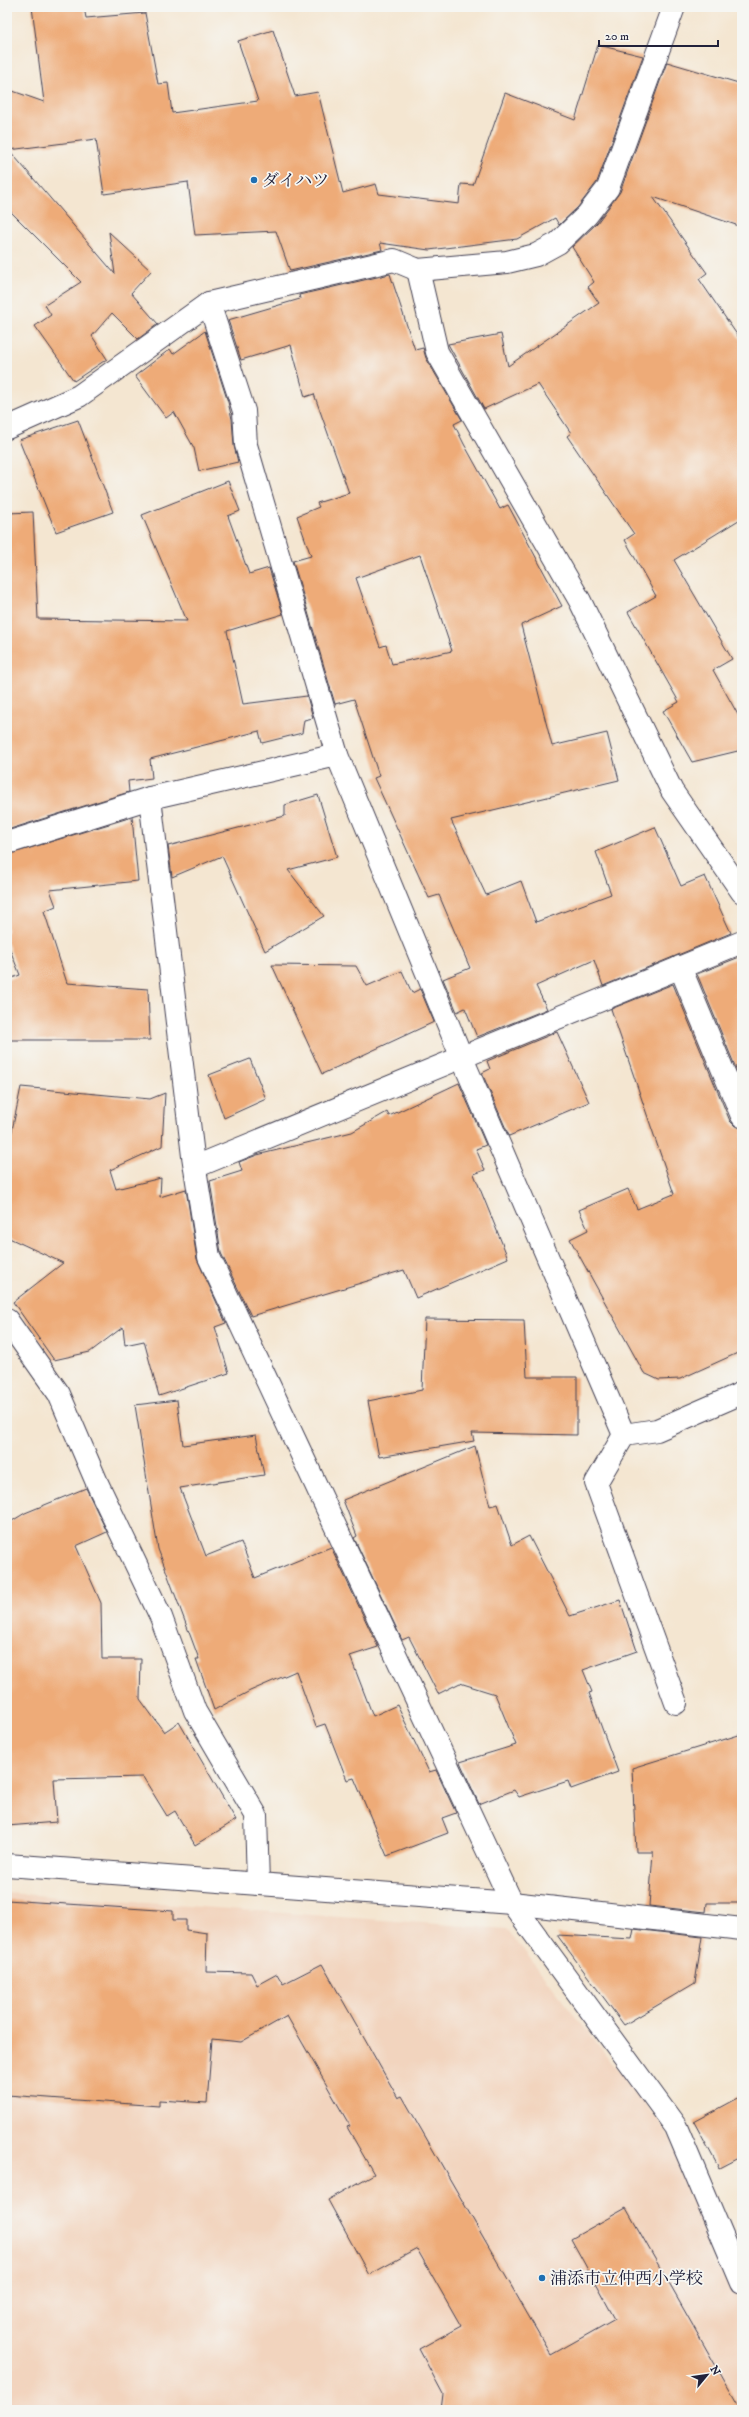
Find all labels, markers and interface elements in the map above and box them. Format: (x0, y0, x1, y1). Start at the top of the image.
scale bar (599, 22, 718, 48)
text: 20 m (605, 29, 629, 44)
place label: ダイハツ (262, 170, 329, 192)
marker: ダイハツ (249, 175, 259, 185)
place label: 浦添市立仲西小学校 (550, 2268, 703, 2290)
marker: 浦添市立仲西小学校 (537, 2273, 547, 2283)
north arrow (687, 2355, 727, 2395)
text: N (707, 2363, 723, 2378)

